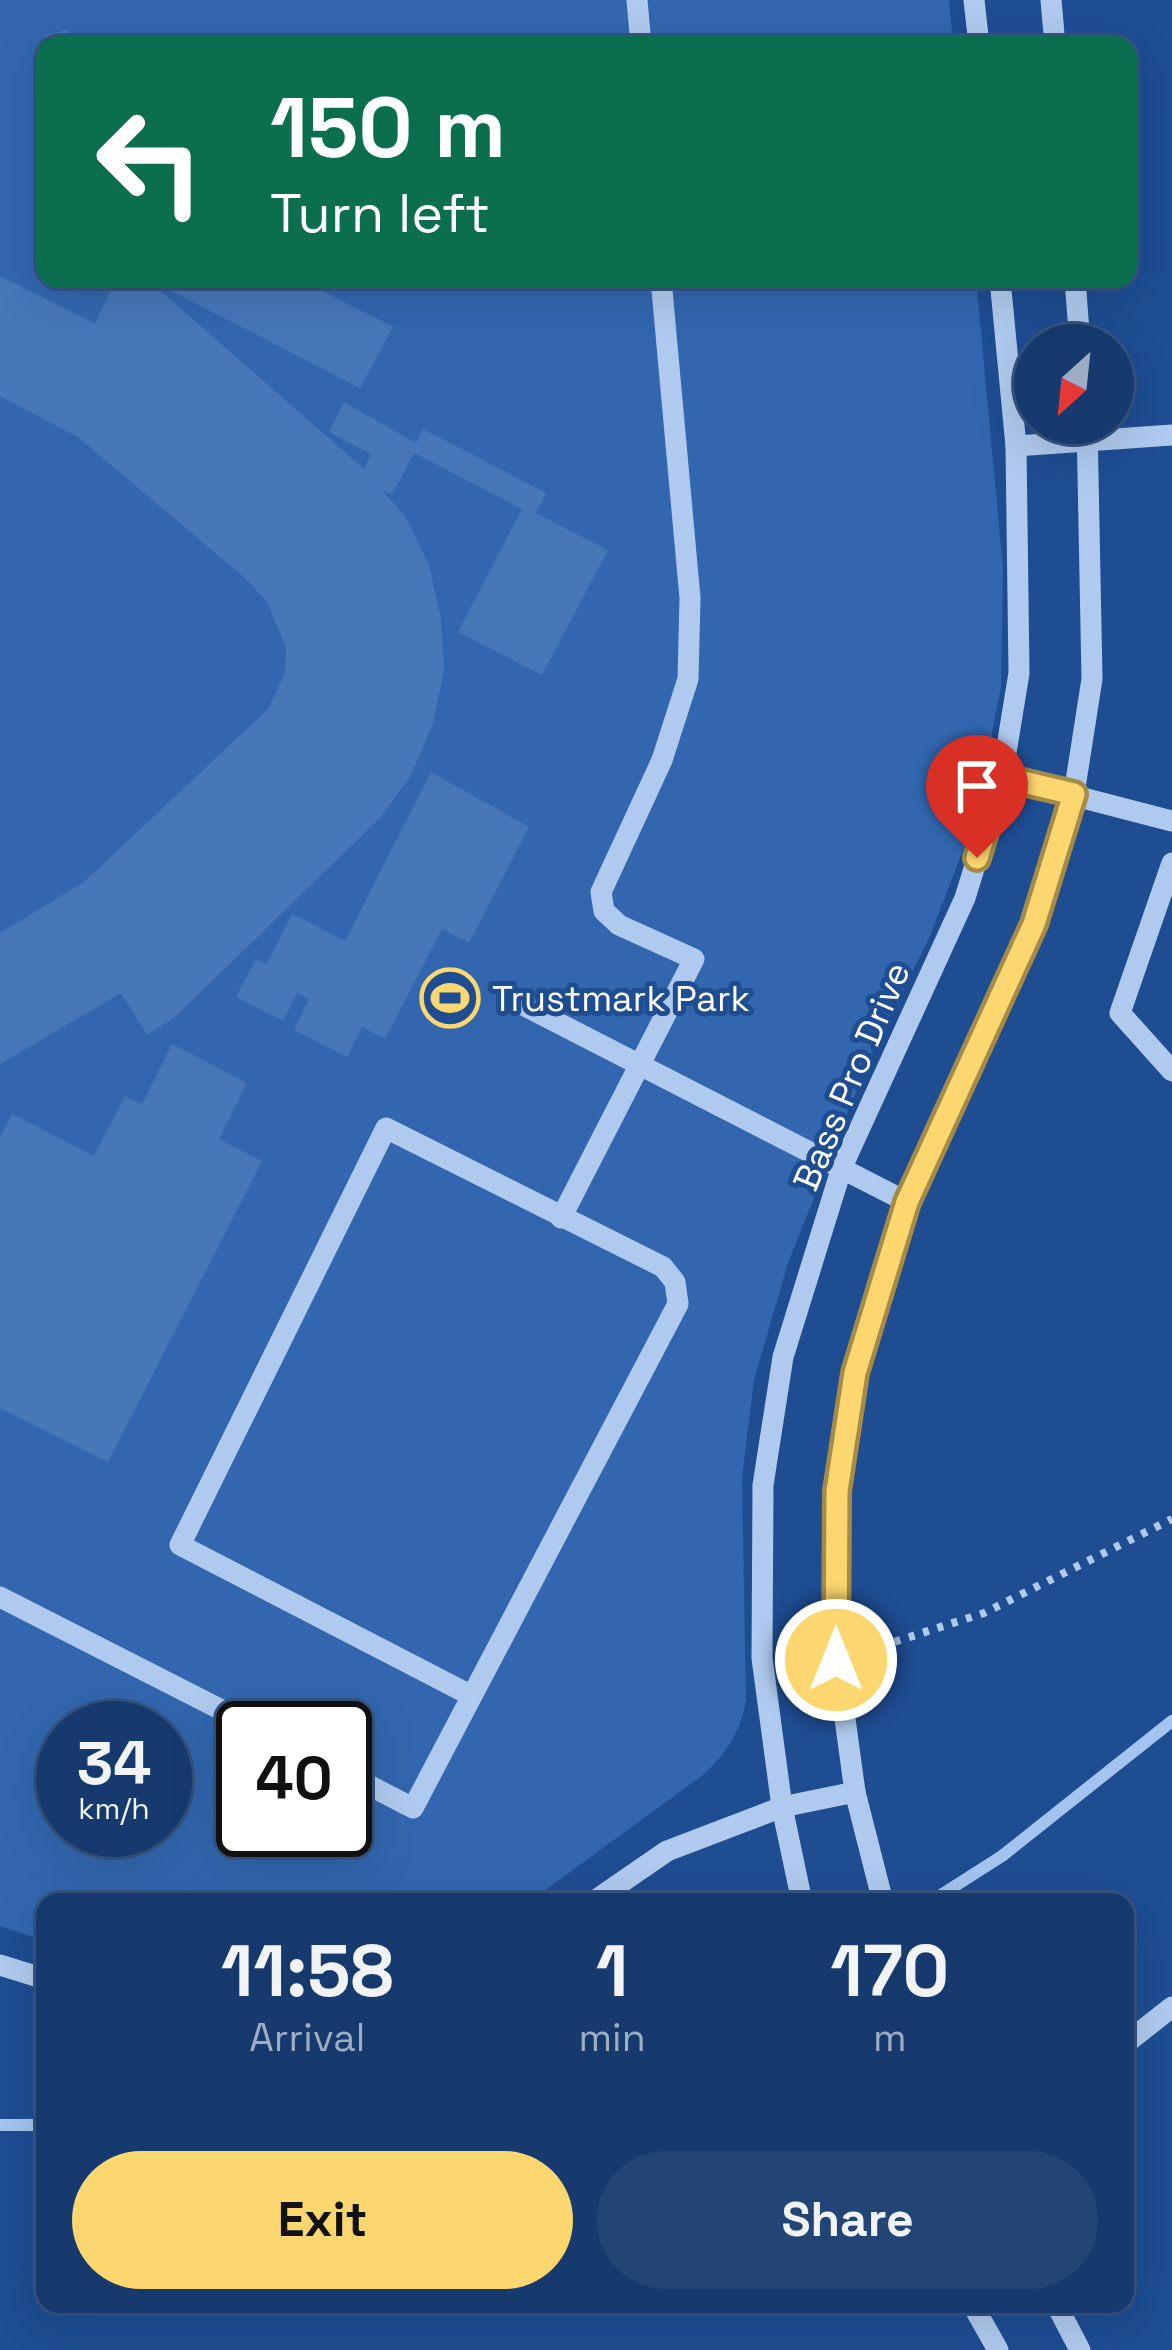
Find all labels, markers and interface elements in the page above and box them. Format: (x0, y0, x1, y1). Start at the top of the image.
text: 150 m (270, 74, 506, 182)
icon: left (72, 84, 228, 240)
text: Turn left (270, 179, 490, 248)
north arrow (1014, 324, 1134, 444)
map controls (1014, 324, 1134, 444)
pin (926, 735, 1028, 858)
icon: arrive (944, 753, 1010, 819)
street label: Bass Pro Drive (783, 955, 921, 1198)
sports icon: Trustmark Park (419, 967, 481, 1029)
place label: Trustmark Park (492, 976, 750, 1022)
position arrow (773, 1597, 899, 1723)
speed limit sign: 40 (216, 1701, 372, 1857)
text: 34 (77, 1725, 151, 1802)
text: km/h (78, 1789, 150, 1828)
text: 11:58 (221, 1925, 394, 2017)
text: 1 (596, 1925, 628, 2017)
text: 170 (830, 1925, 949, 2017)
text: Arrival (249, 2013, 365, 2062)
text: min (579, 2013, 646, 2062)
text: m (873, 2013, 907, 2062)
button: Exit (72, 2151, 573, 2289)
button: Share (597, 2151, 1098, 2289)

